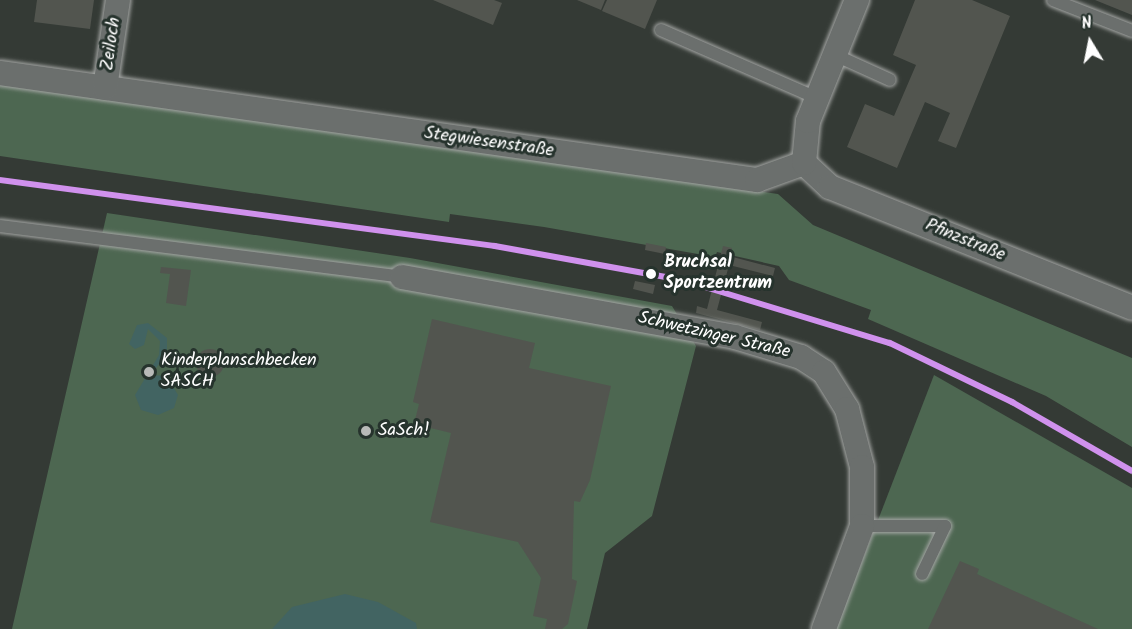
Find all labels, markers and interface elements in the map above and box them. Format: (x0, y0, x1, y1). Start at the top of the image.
text: N (1080, 11, 1094, 37)
north arrow (1060, 12, 1120, 72)
street label: Zeiloch (98, 16, 126, 72)
street label: Stegwiesenstraße (423, 123, 555, 163)
street label: Pfinzstraße (922, 215, 1008, 267)
place label: Bruchsal Sportzentrum (664, 253, 772, 296)
marker: Bruchsal Sportzentrum (642, 265, 660, 283)
street label: Schwetzinger Straße (636, 308, 792, 364)
place label: Kinderplanschbecken SASCH (161, 351, 317, 394)
marker: Kinderplanschbecken SASCH (142, 365, 156, 379)
place label: SaSch! (378, 420, 430, 442)
marker: SaSch! (359, 424, 373, 438)

